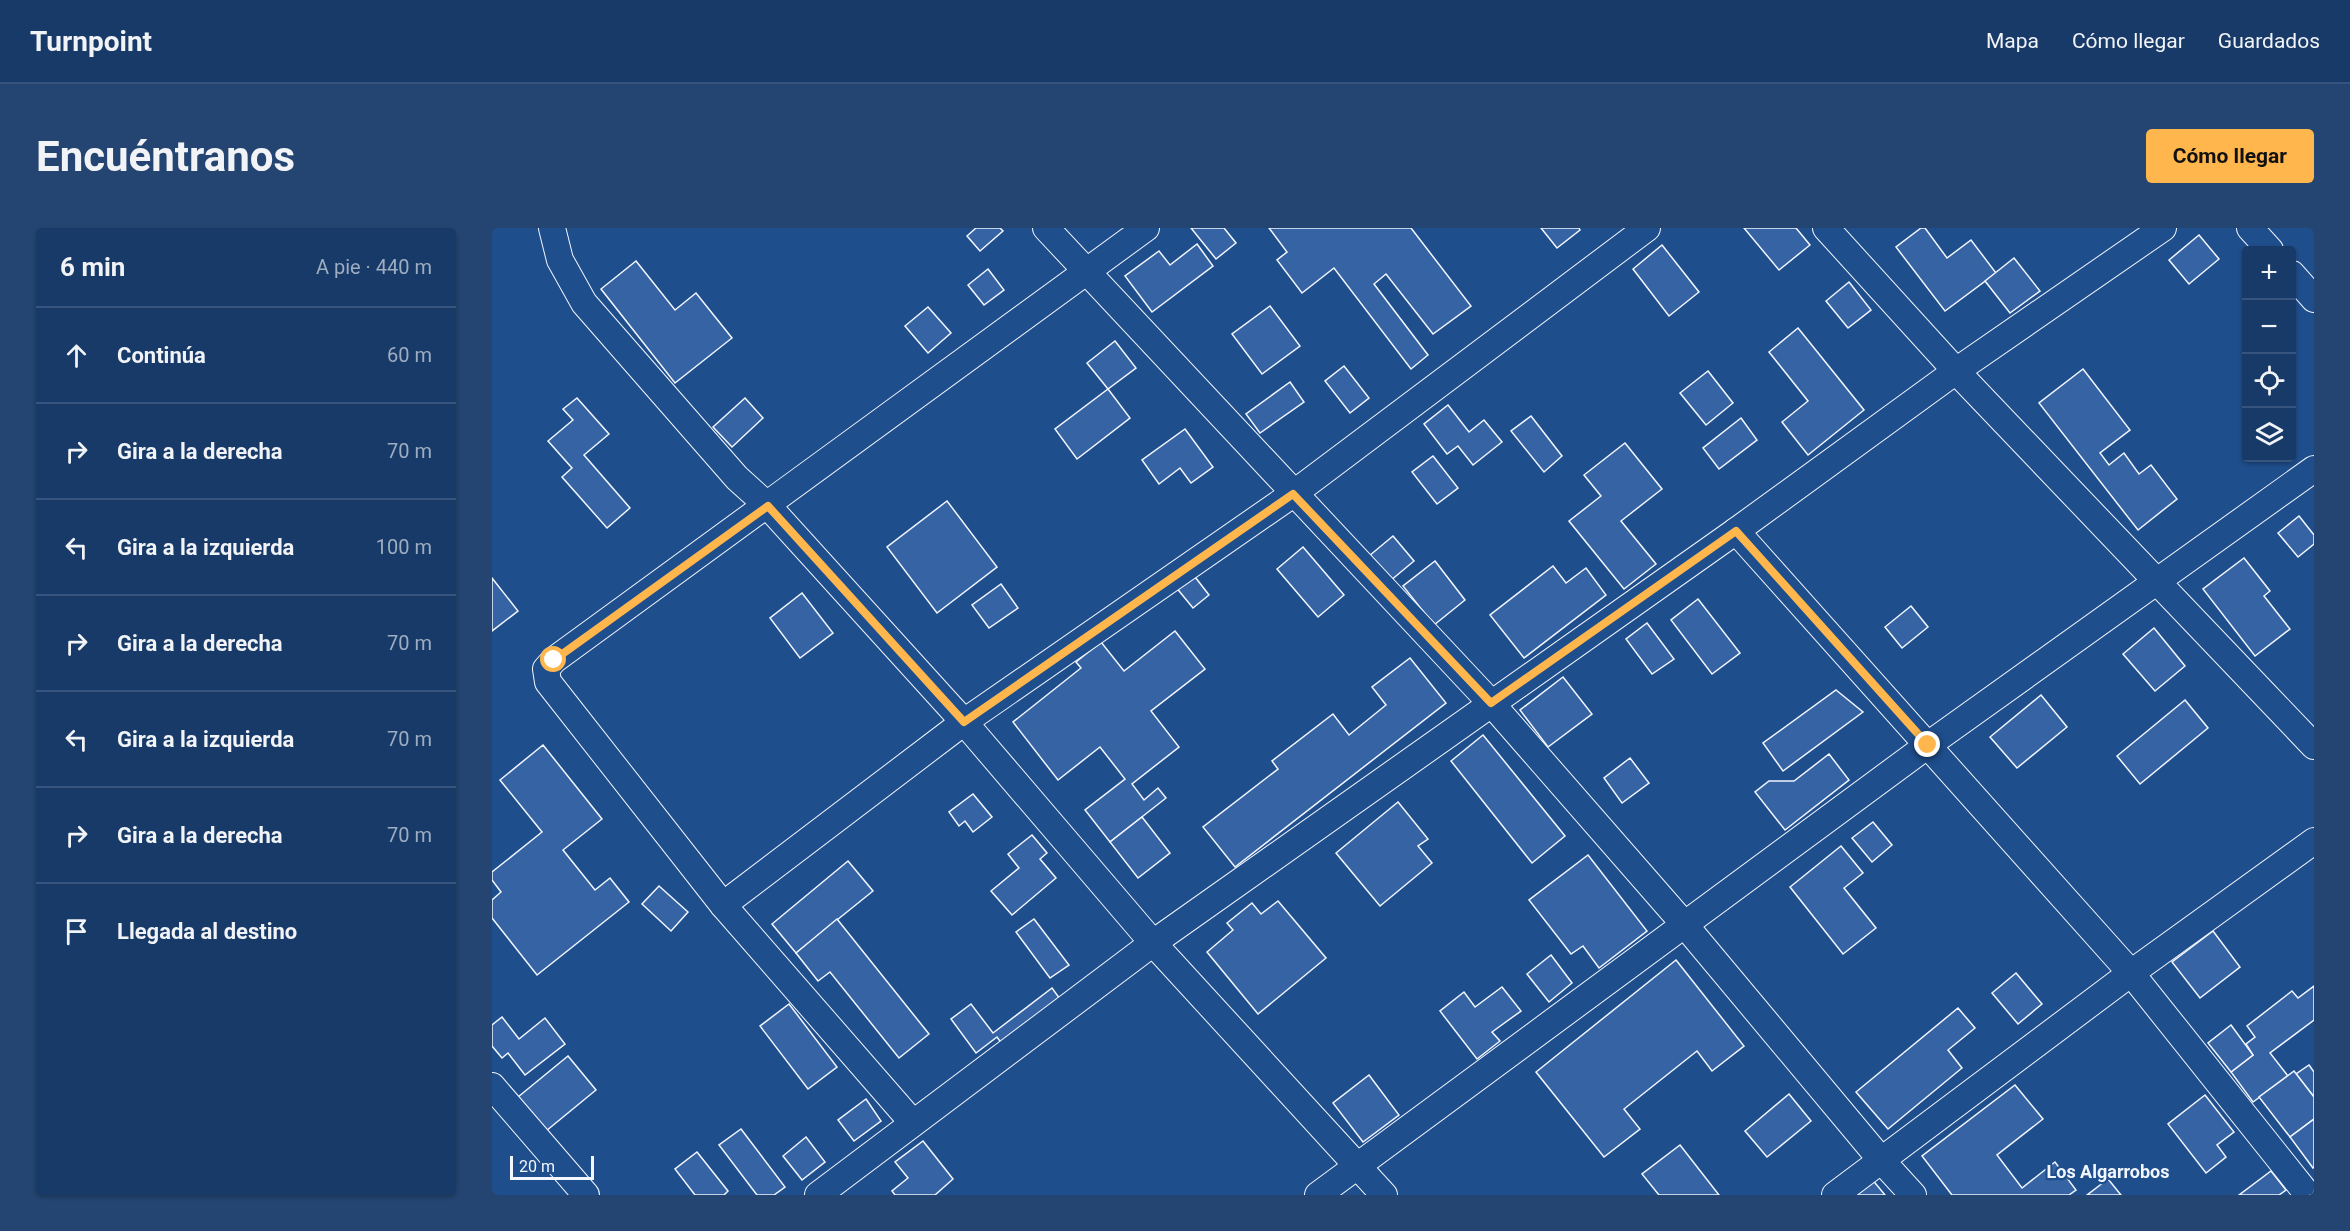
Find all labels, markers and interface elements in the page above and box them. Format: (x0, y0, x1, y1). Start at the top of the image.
text: Turnpoint (30, 25, 152, 58)
text: Mapa (1986, 29, 2039, 53)
text: Cómo llegar (2072, 29, 2185, 53)
text: Guardados (2218, 29, 2320, 53)
button: Cómo llegar (2146, 129, 2314, 183)
text: Encuéntranos (36, 132, 295, 181)
map controls (2242, 246, 2296, 462)
button: + (2242, 246, 2296, 300)
text: 6 min (60, 252, 125, 282)
text: A pie · 440 m (316, 255, 432, 279)
button: − (2242, 300, 2296, 354)
icon: ahead (60, 339, 93, 372)
text: Continúa (117, 343, 206, 368)
text: 60 m (387, 343, 432, 367)
button: locate (2242, 354, 2296, 408)
button: layers (2242, 408, 2296, 462)
icon: right (60, 435, 93, 468)
text: Gira a la derecha (117, 439, 283, 464)
text: 70 m (387, 439, 432, 463)
icon: left (60, 531, 93, 564)
text: Gira a la izquierda (117, 535, 294, 560)
text: 100 m (376, 535, 432, 559)
icon: right (60, 627, 93, 660)
text: Gira a la derecha (117, 631, 283, 656)
text: 70 m (387, 631, 432, 655)
route start (540, 646, 566, 672)
icon: left (60, 723, 93, 756)
text: Gira a la izquierda (117, 727, 294, 752)
text: 70 m (387, 727, 432, 751)
route end (1914, 731, 1940, 757)
icon: right (60, 819, 93, 852)
text: Gira a la derecha (117, 823, 283, 848)
text: 70 m (387, 823, 432, 847)
icon: arrive (60, 915, 93, 948)
text: Llegada al destino (117, 919, 297, 944)
scale bar (510, 1153, 594, 1180)
text: 20 m (519, 1157, 555, 1176)
district label: Los Algarrobos (2047, 1161, 2170, 1182)

